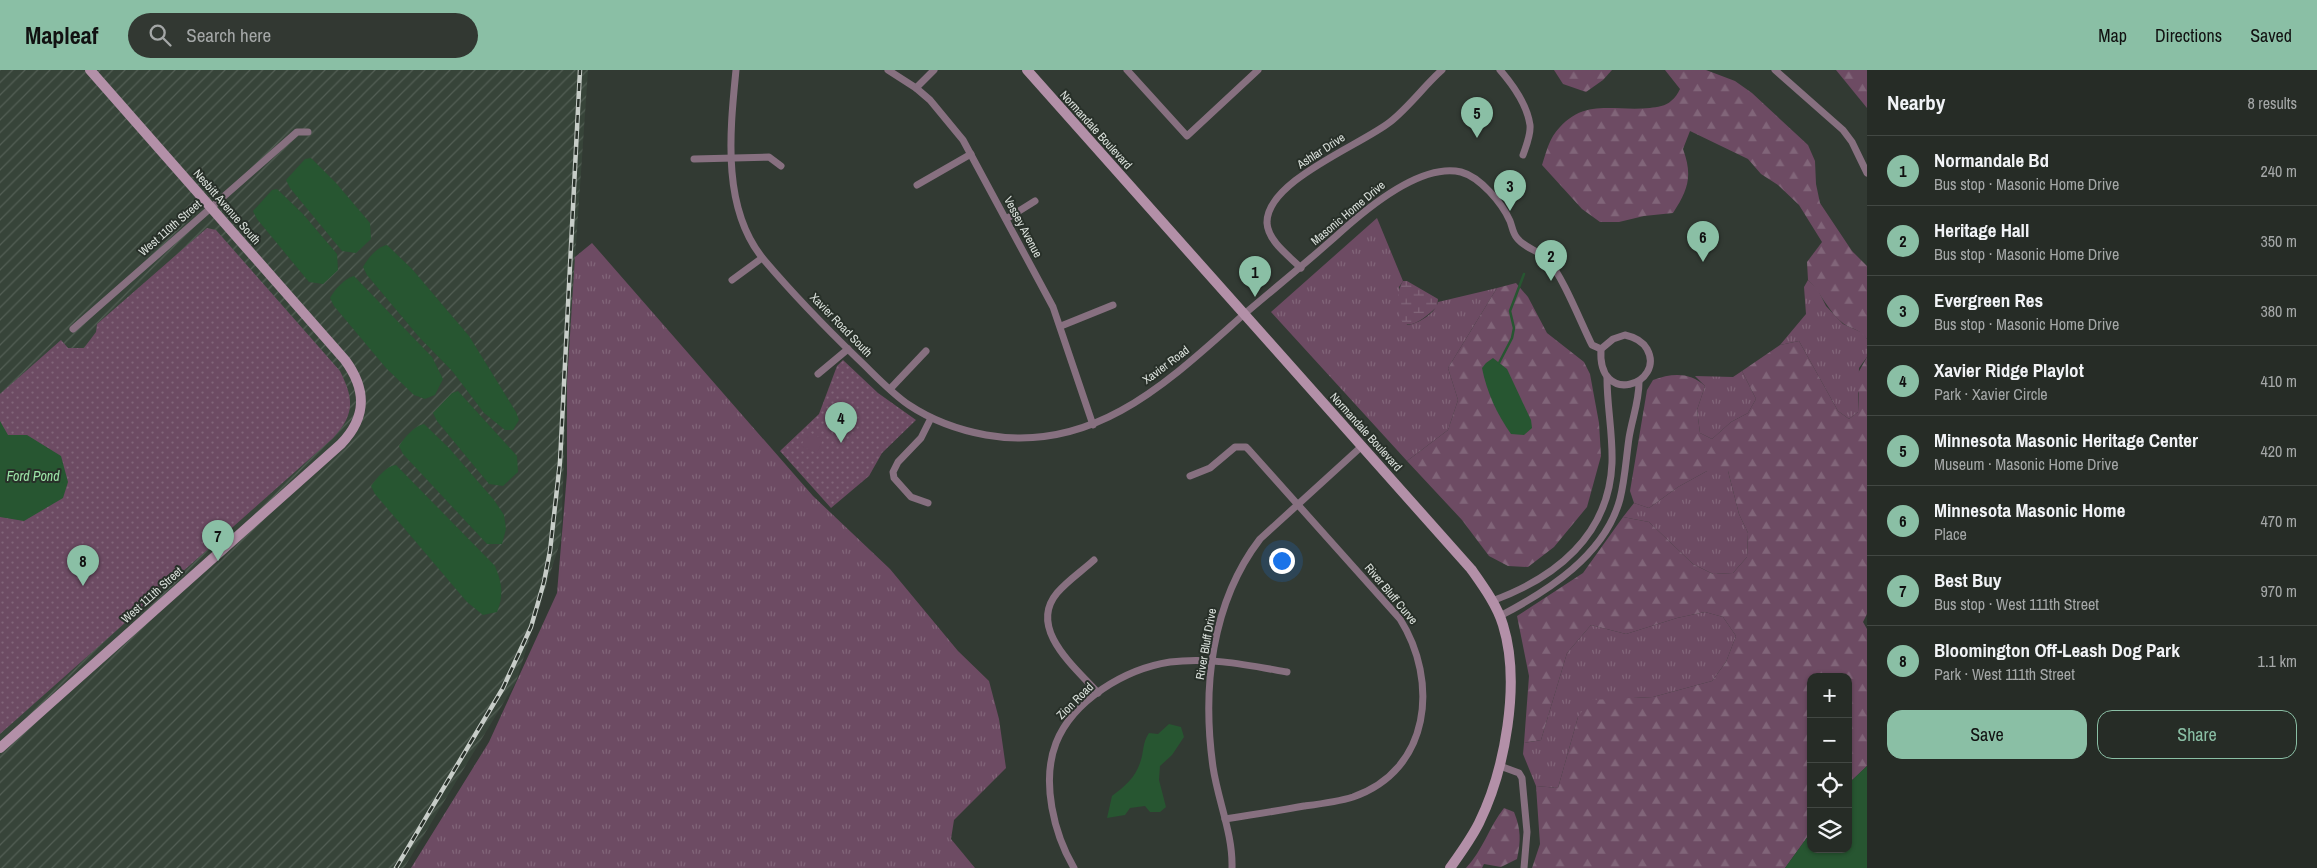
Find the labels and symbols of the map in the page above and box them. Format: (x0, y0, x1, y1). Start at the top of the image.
street label: Normandale Boulevard (1056, 87, 1136, 173)
pin: 5 (1461, 97, 1493, 138)
street label: Ashlar Drive (1293, 130, 1348, 173)
street label: Nesbitt Avenue South (190, 166, 264, 248)
pin: 3 (1494, 170, 1526, 211)
street label: Masonic Home Drive (1307, 177, 1389, 249)
street label: Vessey Avenue (1000, 194, 1046, 260)
street label: West 110th Street (135, 196, 205, 260)
pin: 6 (1687, 221, 1719, 262)
pin: 2 (1535, 240, 1567, 281)
pin: 1 (1239, 256, 1271, 297)
street label: Xavier Road South (806, 290, 876, 360)
street label: Xavier Road (1139, 342, 1193, 388)
street label: Normandale Boulevard (1326, 389, 1406, 475)
pin: 4 (825, 402, 857, 443)
water label: Ford Pond (6, 467, 60, 485)
pin: 7 (202, 520, 234, 561)
pin: 8 (67, 545, 99, 586)
your location (1269, 548, 1295, 574)
street label: River Bluff Curve (1361, 560, 1421, 628)
street label: West 111th Street (118, 563, 186, 627)
street label: River Bluff Drive (1192, 607, 1220, 681)
street label: Zion Road (1053, 679, 1097, 723)

